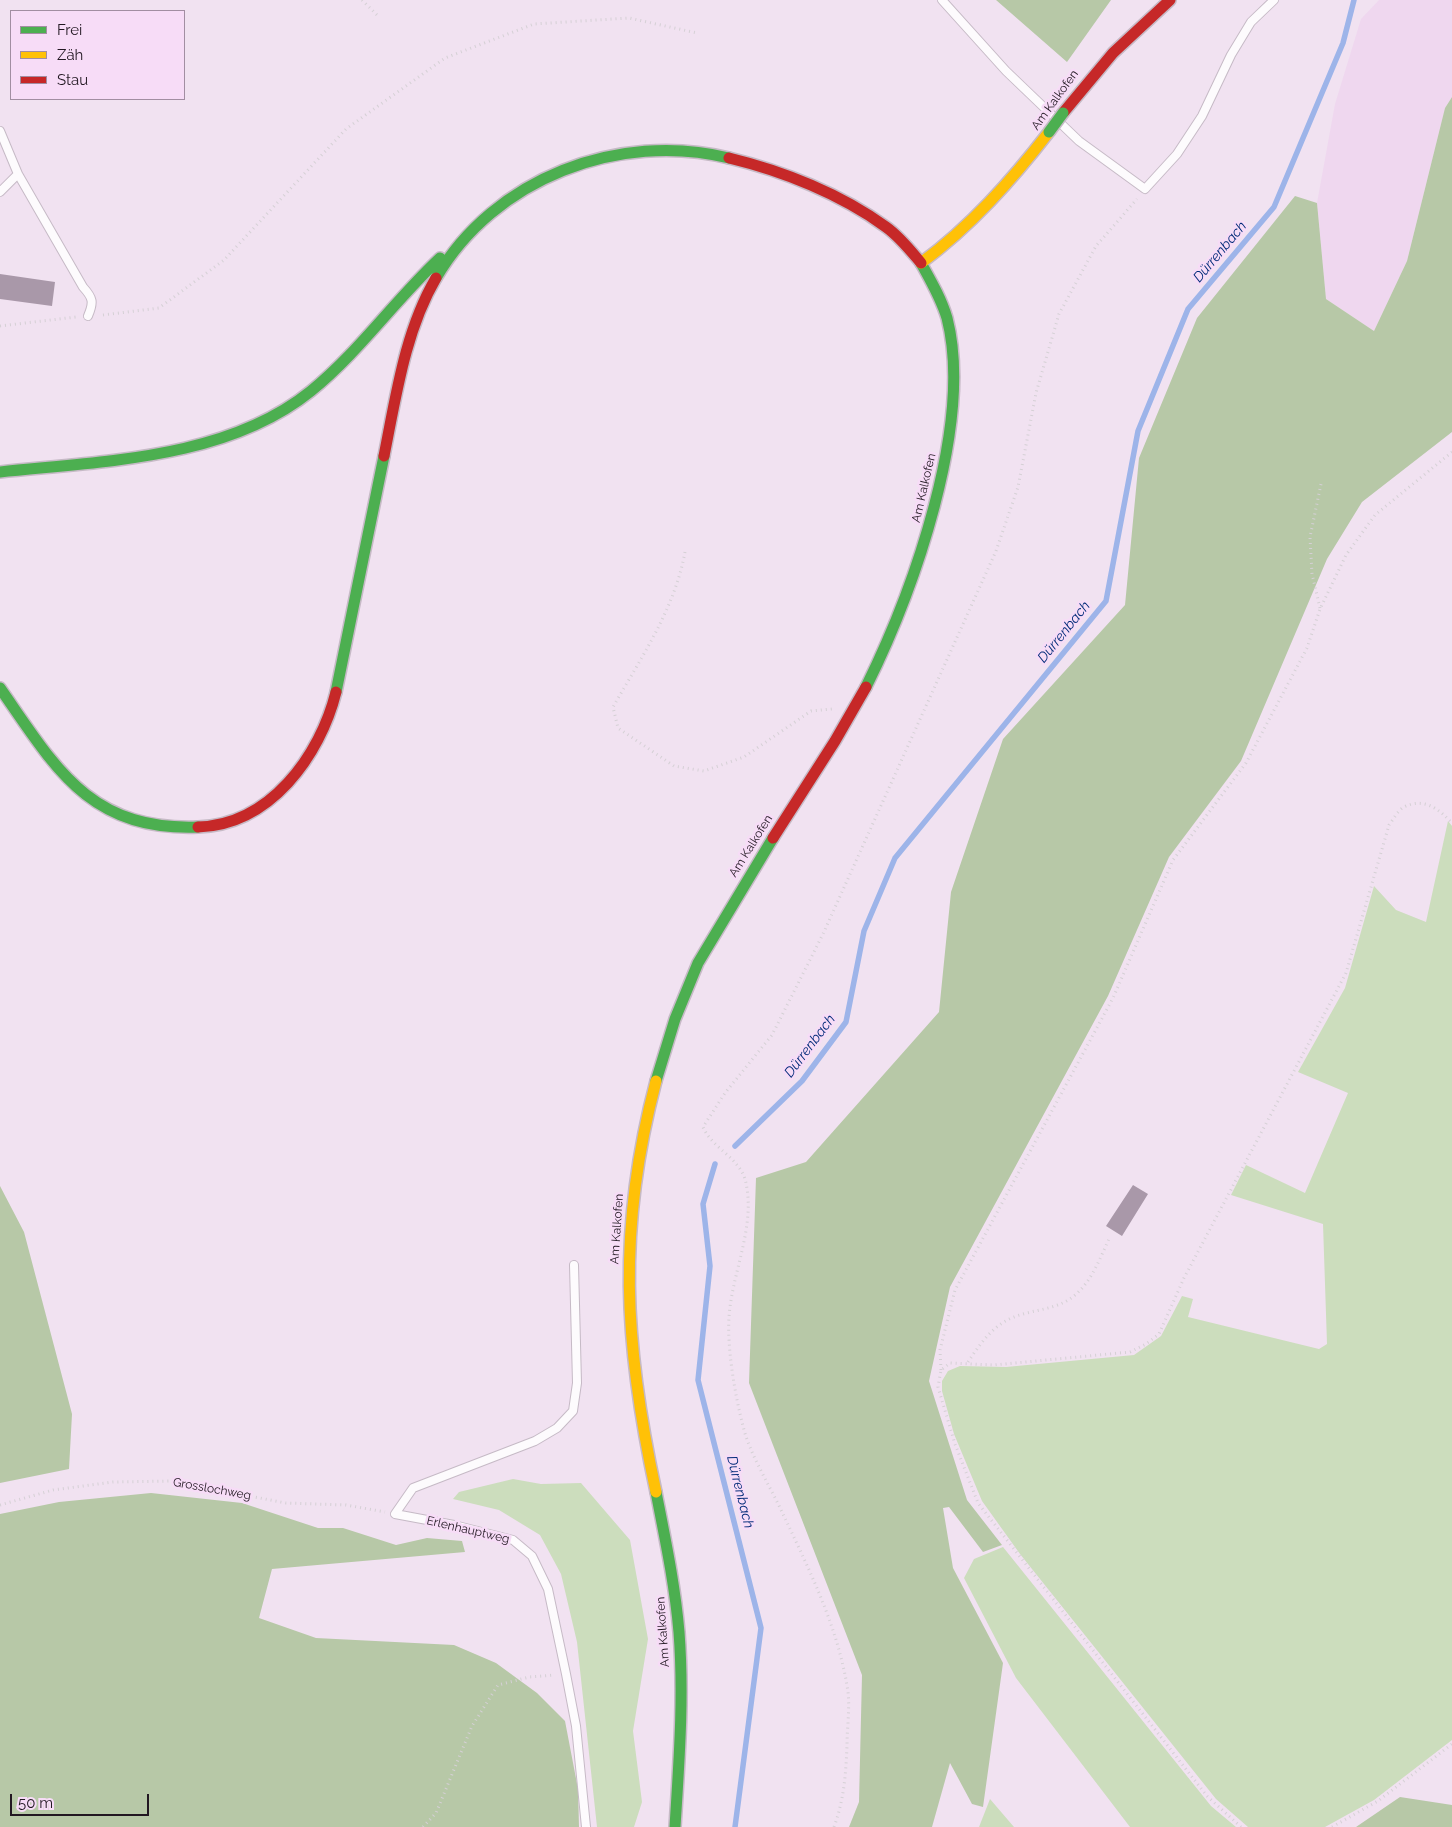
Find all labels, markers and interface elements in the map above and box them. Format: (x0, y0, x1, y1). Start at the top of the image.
legend (10, 10, 185, 100)
text: Frei (57, 21, 82, 39)
text: Zäh (57, 46, 83, 64)
street label: Am Kalkofen (1028, 67, 1082, 133)
text: Stau (57, 71, 88, 89)
water label: Dürrenbach (1190, 218, 1250, 286)
street label: Am Kalkofen (909, 452, 939, 524)
water label: Dürrenbach (1034, 598, 1094, 666)
street label: Am Kalkofen (726, 812, 776, 880)
water label: Dürrenbach (781, 1011, 839, 1081)
street label: Am Kalkofen (607, 1193, 627, 1265)
water label: Dürrenbach (723, 1454, 757, 1530)
street label: Grosslochweg (172, 1475, 252, 1503)
street label: Erlenhauptweg (425, 1513, 511, 1547)
street label: Am Kalkofen (653, 1596, 673, 1668)
scale bar (12, 1784, 151, 1816)
text: 50 m (18, 1794, 53, 1812)

